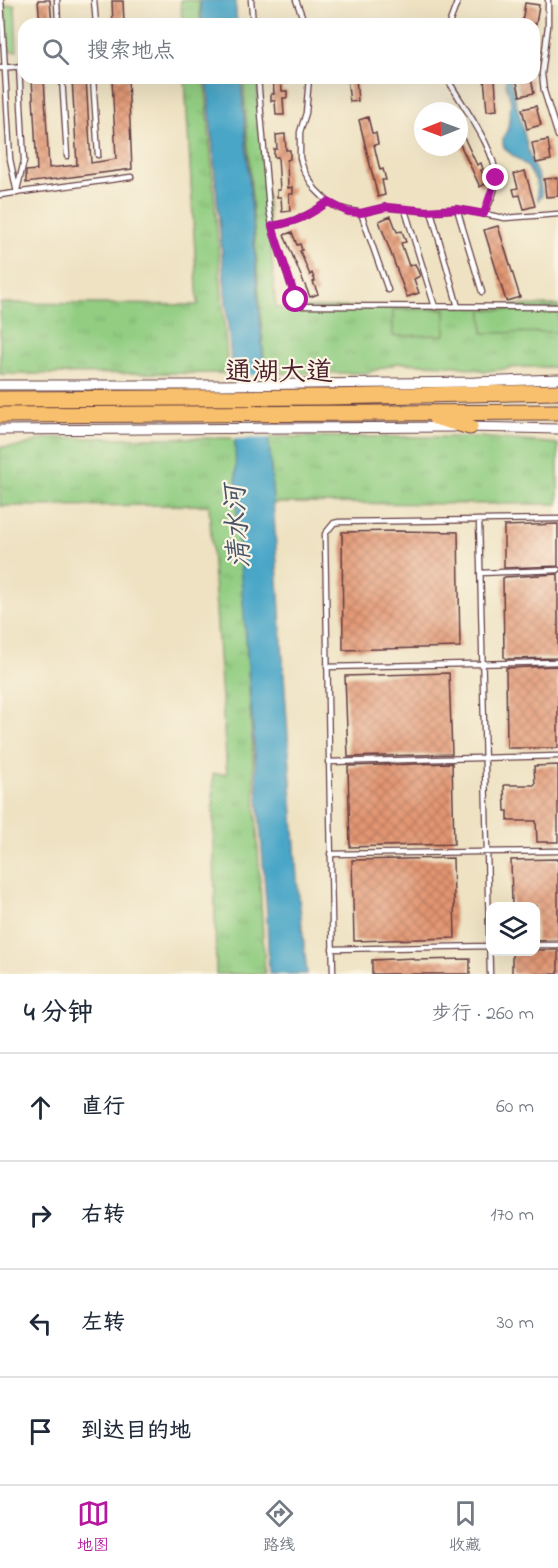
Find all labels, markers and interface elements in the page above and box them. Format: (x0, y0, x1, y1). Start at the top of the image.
search box (18, 18, 540, 84)
icon: search (39, 35, 72, 68)
text: 搜索地点 (87, 36, 175, 68)
north arrow (414, 102, 468, 156)
route end (482, 164, 508, 190)
route start (282, 286, 308, 312)
street label: 通湖大道 (225, 354, 333, 393)
water label: 清水河 (216, 479, 263, 570)
map controls (486, 902, 540, 956)
button: layers (486, 902, 540, 956)
text: 4 分钟 (24, 995, 93, 1033)
text: 步行 · 260 m (432, 1000, 534, 1029)
icon: ahead (24, 1091, 57, 1124)
text: 直行 (81, 1092, 125, 1124)
text: 60 m (496, 1093, 534, 1122)
icon: right (24, 1199, 57, 1232)
text: 右转 (81, 1200, 125, 1232)
text: 170 m (490, 1201, 534, 1230)
icon: left (24, 1307, 57, 1340)
text: 左转 (81, 1308, 125, 1340)
text: 30 m (497, 1309, 534, 1338)
icon: arrive (24, 1415, 57, 1448)
text: 到达目的地 (81, 1416, 191, 1448)
tab: 地图 (77, 1497, 110, 1558)
tab: 路线 (263, 1497, 296, 1558)
tab: 收藏 (449, 1497, 482, 1558)

